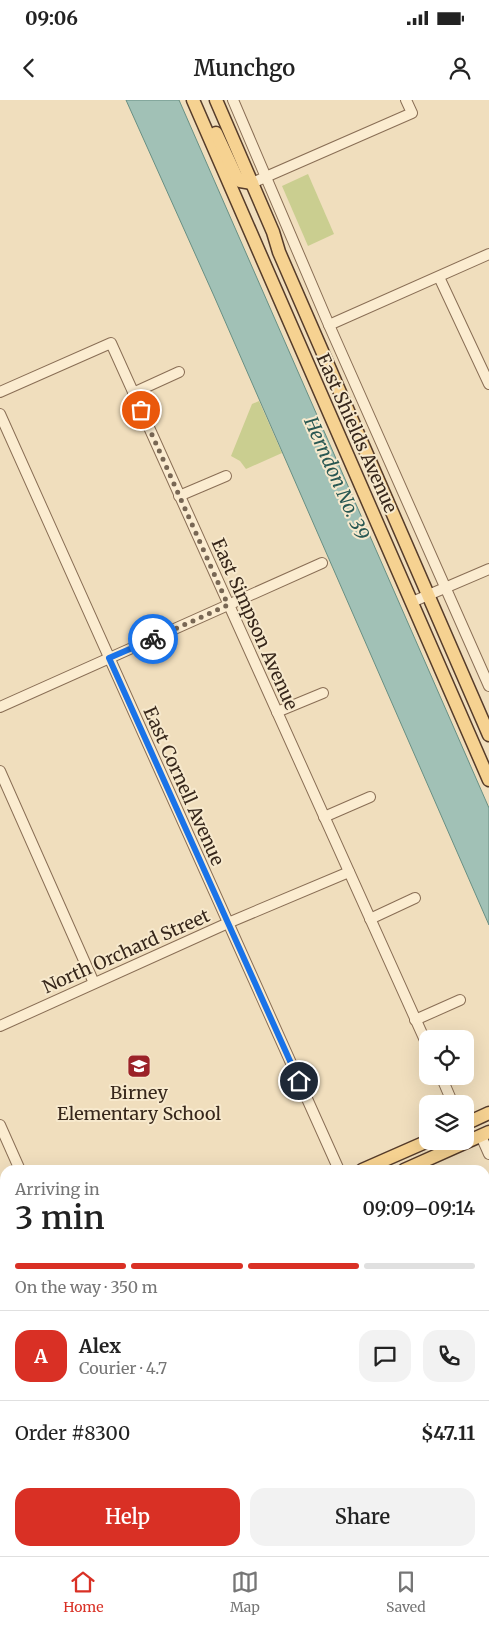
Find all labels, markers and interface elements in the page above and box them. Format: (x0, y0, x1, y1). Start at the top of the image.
text: 09:06 (25, 6, 78, 30)
icon: back (15, 54, 43, 82)
text: Munchgo (194, 54, 295, 82)
icon: person (446, 54, 474, 82)
street label: East Shields Avenue (311, 350, 403, 516)
pin (120, 389, 162, 431)
icon: bag (127, 396, 155, 424)
water label: Herndon No. 39 (299, 412, 375, 543)
street label: East Simpson Avenue (207, 535, 303, 713)
courier (128, 614, 178, 664)
icon: bike (139, 625, 167, 653)
street label: East Cornell Avenue (139, 703, 229, 869)
street label: North Orchard Street (39, 904, 213, 998)
map controls (419, 1030, 474, 1150)
button: locate (419, 1030, 474, 1085)
school or university icon: Birney Elementary School (126, 1053, 152, 1079)
pin (278, 1060, 320, 1102)
icon: home (285, 1067, 313, 1095)
place label: Birney Elementary School (57, 1081, 221, 1125)
button: layers (419, 1095, 474, 1150)
text: Arriving in (15, 1179, 100, 1199)
text: 09:09–09:14 (362, 1196, 475, 1220)
text: 3 min (15, 1198, 105, 1238)
text: On the way · 350 m (15, 1277, 158, 1297)
button: chat (359, 1330, 411, 1382)
button: phone (423, 1330, 475, 1382)
text: Alex (79, 1334, 121, 1358)
text: A (34, 1344, 48, 1368)
text: Courier · 4.7 (79, 1358, 167, 1378)
text: Order #8300 (15, 1421, 130, 1445)
text: $47.11 (421, 1421, 475, 1445)
button: Help (15, 1488, 240, 1546)
button: Share (250, 1488, 475, 1546)
tab: Home (63, 1568, 104, 1616)
tab: Map (230, 1568, 260, 1616)
tab: Saved (386, 1568, 426, 1616)

